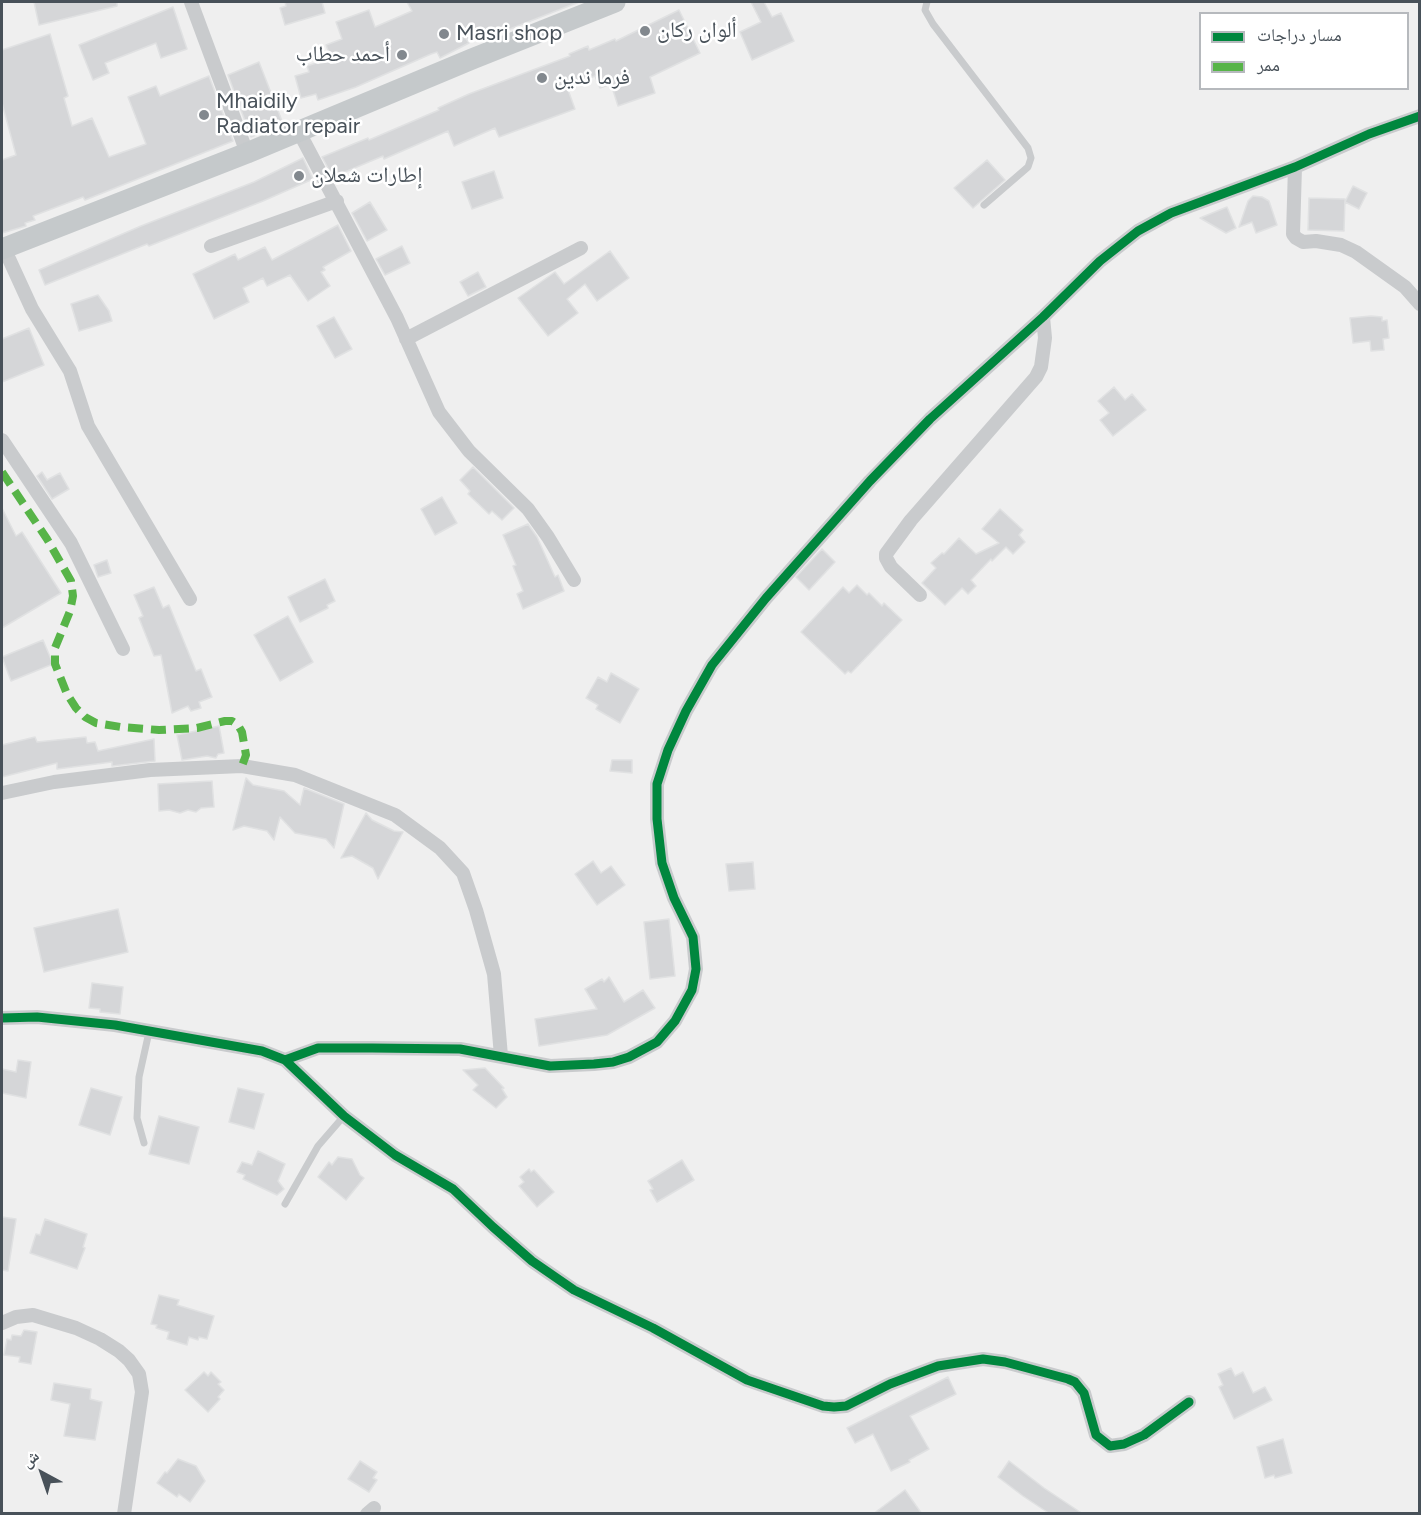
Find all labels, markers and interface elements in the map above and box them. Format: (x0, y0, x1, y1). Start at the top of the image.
legend (1199, 12, 1409, 90)
place label: ألوان ركان (657, 18, 737, 44)
place label: Masri shop (456, 21, 562, 47)
marker: ألوان ركان (638, 24, 652, 38)
text: مسار دراجات (1257, 24, 1342, 46)
marker: Masri shop (437, 27, 451, 41)
place label: أحمد حطاب (295, 42, 390, 68)
marker: أحمد حطاب (395, 48, 409, 62)
text: ممر (1257, 54, 1280, 76)
place label: فرما ندين (554, 65, 630, 91)
marker: فرما ندين (535, 71, 549, 85)
place label: Mhaidily Radiator repair (216, 89, 360, 140)
marker: Mhaidily Radiator repair (197, 108, 211, 122)
place label: إطارات شعلان (311, 163, 422, 189)
marker: إطارات شعلان (292, 169, 306, 183)
north arrow (12, 1443, 72, 1503)
text: ش (17, 1446, 43, 1472)

